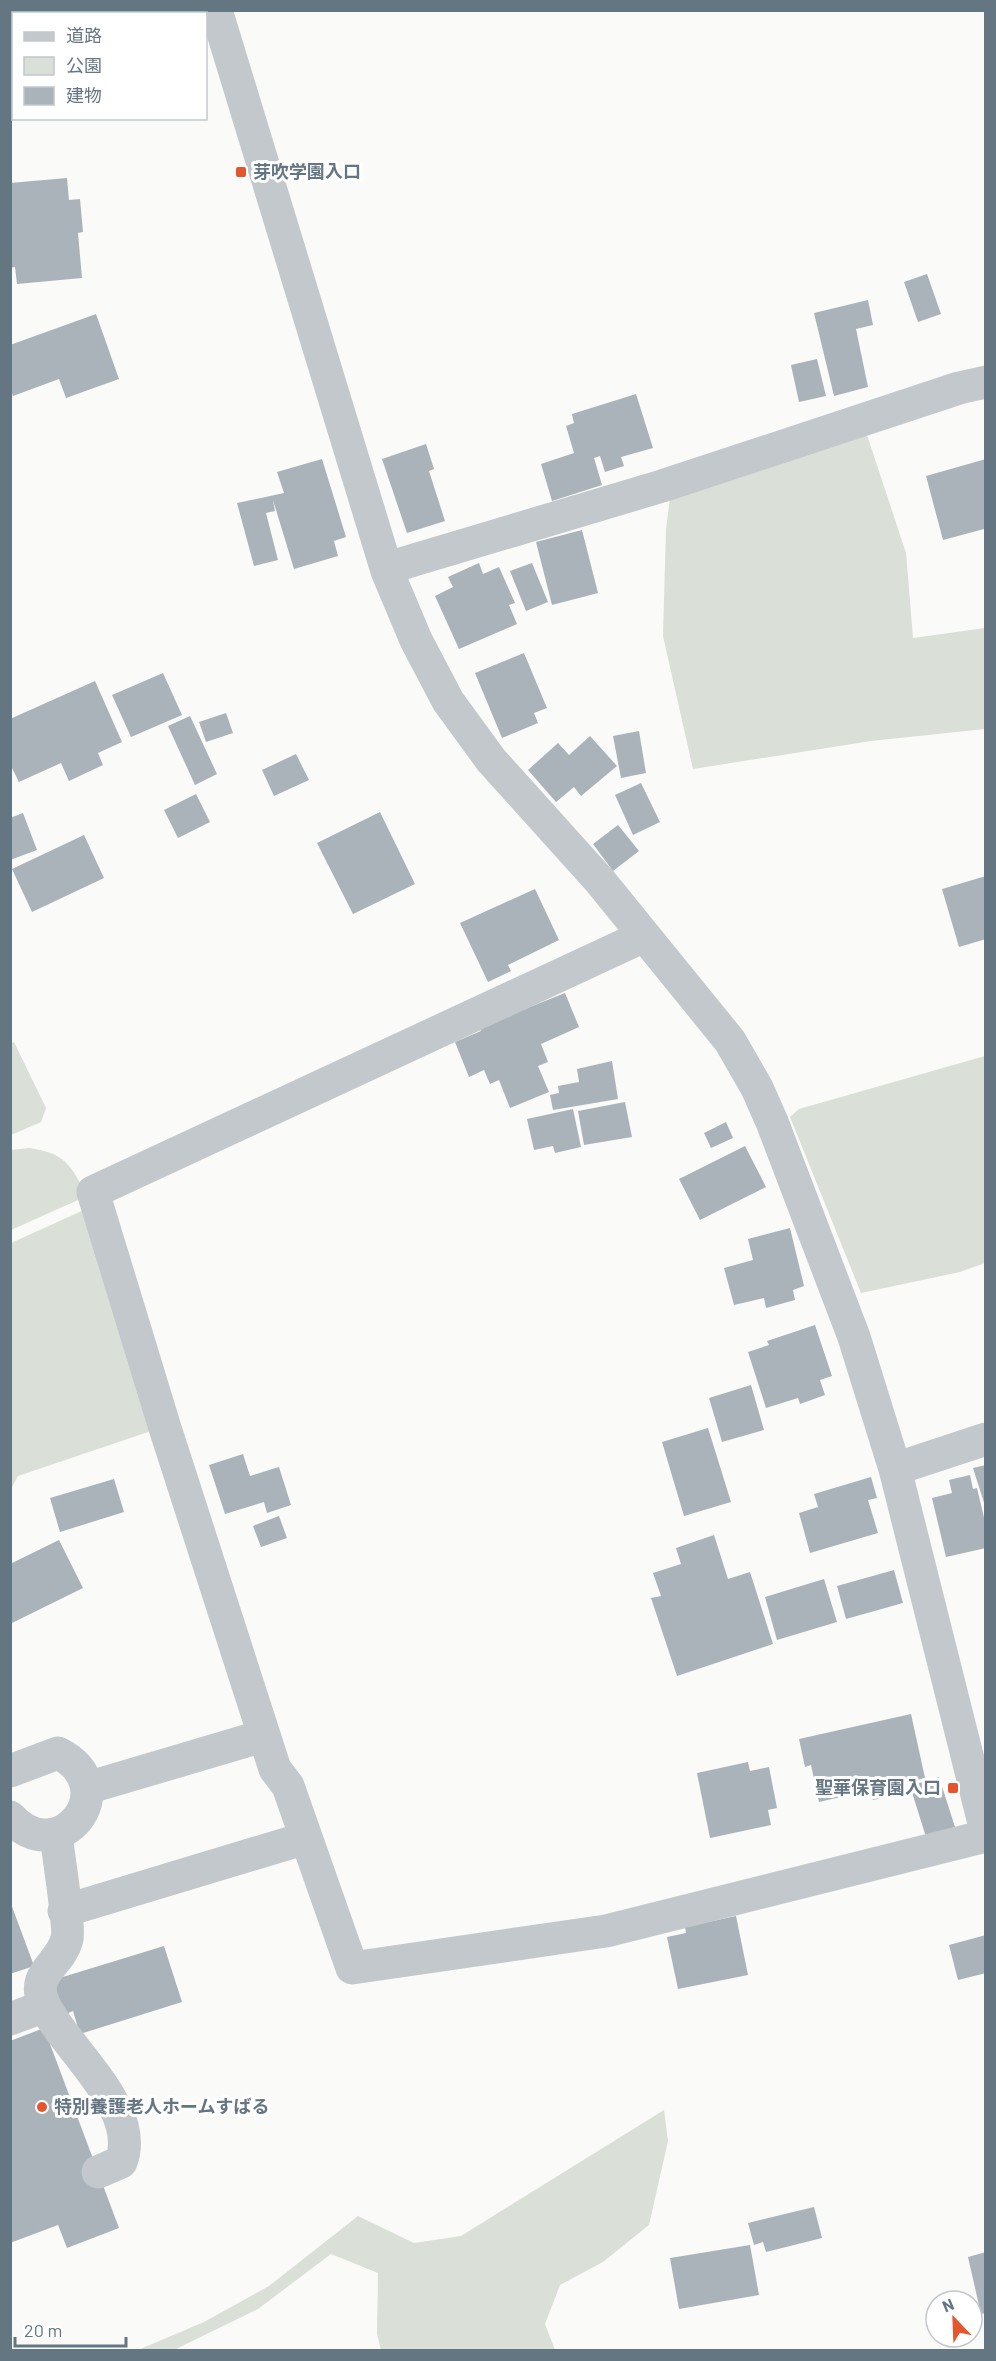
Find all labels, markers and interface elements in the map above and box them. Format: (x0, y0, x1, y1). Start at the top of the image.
legend (12, 12, 207, 120)
text: 道路 (66, 24, 102, 46)
text: 公園 (66, 54, 102, 76)
text: 建物 (66, 84, 102, 106)
place label: 芽吹学園入口 (253, 160, 361, 182)
marker: 芽吹学園入口 (234, 165, 248, 179)
place label: 聖華保育園入口 (815, 1776, 941, 1798)
marker: 聖華保育園入口 (946, 1781, 960, 1795)
place label: 特別養護老人ホームすばる (54, 2095, 269, 2117)
marker: 特別養護老人ホームすばる (35, 2100, 49, 2114)
north arrow (924, 2289, 984, 2349)
text: N (939, 2294, 957, 2316)
scale bar (15, 2310, 126, 2348)
text: 20 m (24, 2319, 62, 2341)

